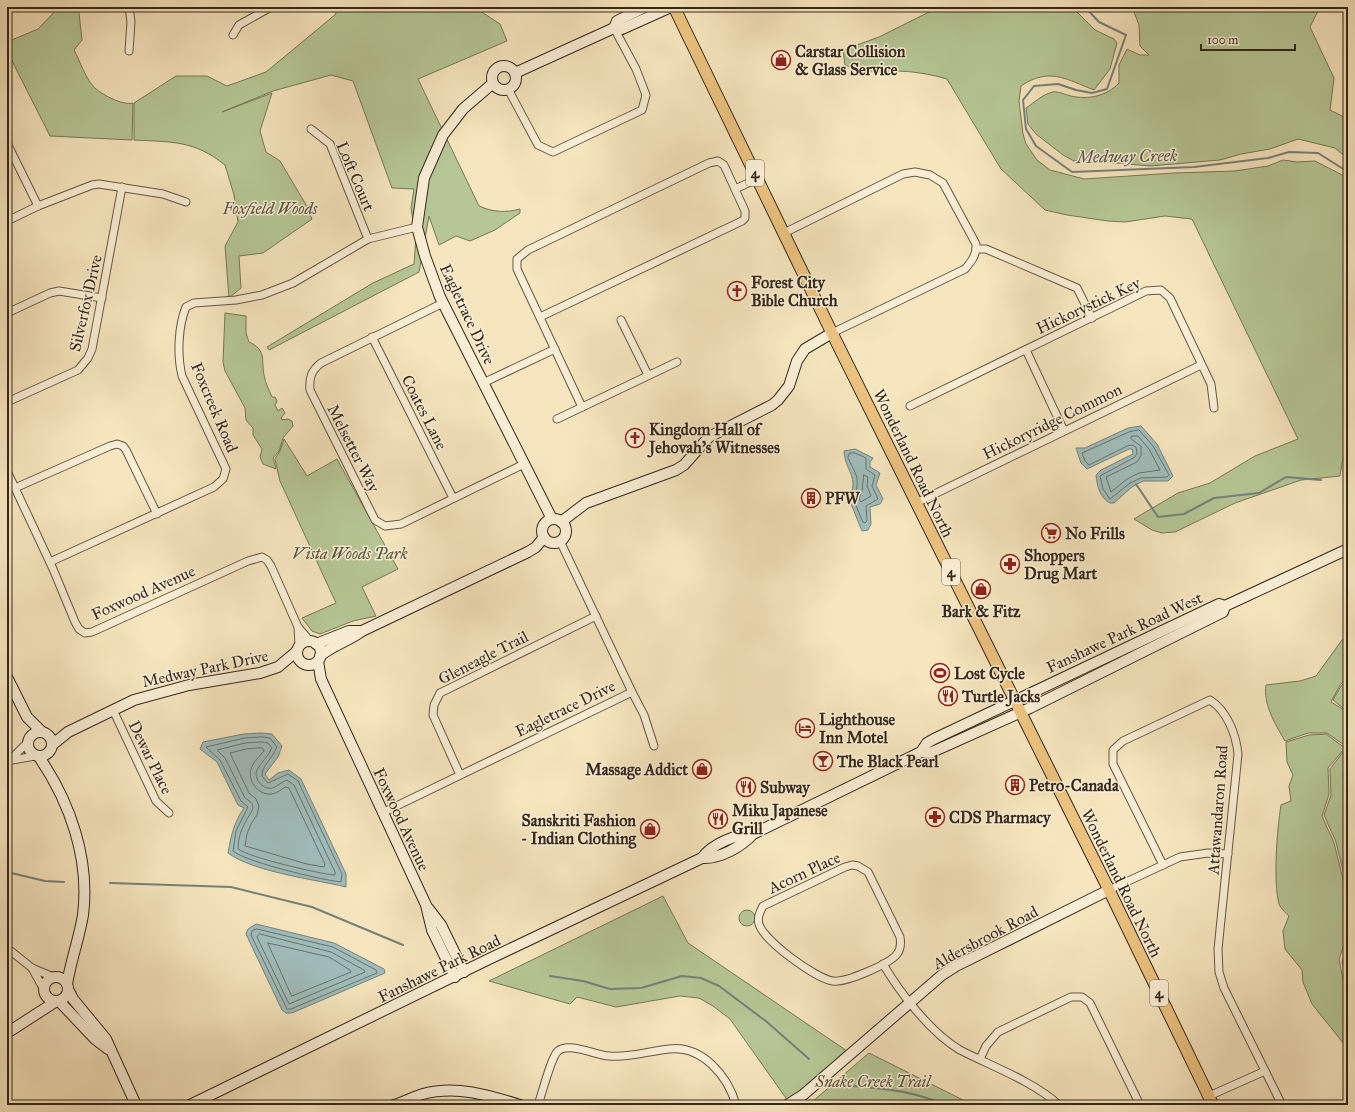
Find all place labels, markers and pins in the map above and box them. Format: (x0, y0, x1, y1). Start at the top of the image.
place label: Carstar Collision & Glass Service (795, 42, 906, 79)
shop icon: Carstar Collision & Glass Service (770, 49, 792, 71)
place label: Forest City Bible Church (751, 273, 838, 310)
church icon: Forest City Bible Church (726, 280, 748, 302)
place label: Kingdom Hall of Jehovah's Witnesses (647, 420, 780, 458)
church icon: Kingdom Hall of Jehovah's Witnesses (624, 427, 646, 449)
building icon: PFW (800, 487, 822, 509)
place label: PFW (825, 489, 861, 508)
supermarket icon: No Frills (1040, 522, 1062, 544)
place label: No Frills (1065, 524, 1125, 543)
place label: Shoppers Drug Mart (1024, 546, 1097, 584)
pharmacy icon: Shoppers Drug Mart (999, 553, 1021, 575)
shop icon: Bark & Fitz (970, 578, 992, 600)
place label: Bark & Fitz (942, 602, 1021, 621)
sports icon: Lost Cycle (929, 662, 951, 684)
place label: Lost Cycle (954, 664, 1025, 684)
restaurant icon: Turtle Jacks (937, 685, 959, 707)
place label: Turtle Jacks (961, 687, 1040, 707)
place label: Lighthouse Inn Motel (819, 710, 896, 747)
hotel icon: Lighthouse Inn Motel (794, 717, 816, 739)
bar icon: The Black Pearl (812, 750, 834, 772)
place label: The Black Pearl (836, 752, 939, 771)
shop icon: Massage Addict (691, 758, 713, 780)
place label: Massage Addict (585, 760, 688, 780)
building icon: Petro-Canada (1004, 774, 1026, 796)
restaurant icon: Subway (735, 776, 757, 798)
place label: Petro-Canada (1029, 776, 1120, 795)
place label: Subway (760, 778, 811, 798)
place label: Miku Japanese Grill (732, 801, 828, 838)
pharmacy icon: CDS Pharmacy (924, 806, 946, 828)
restaurant icon: Miku Japanese Grill (707, 808, 729, 830)
place label: CDS Pharmacy (949, 808, 1052, 828)
place label: Sanskriti Fashion - Indian Clothing (521, 811, 637, 849)
shop icon: Sanskriti Fashion - Indian Clothing (639, 818, 661, 840)

